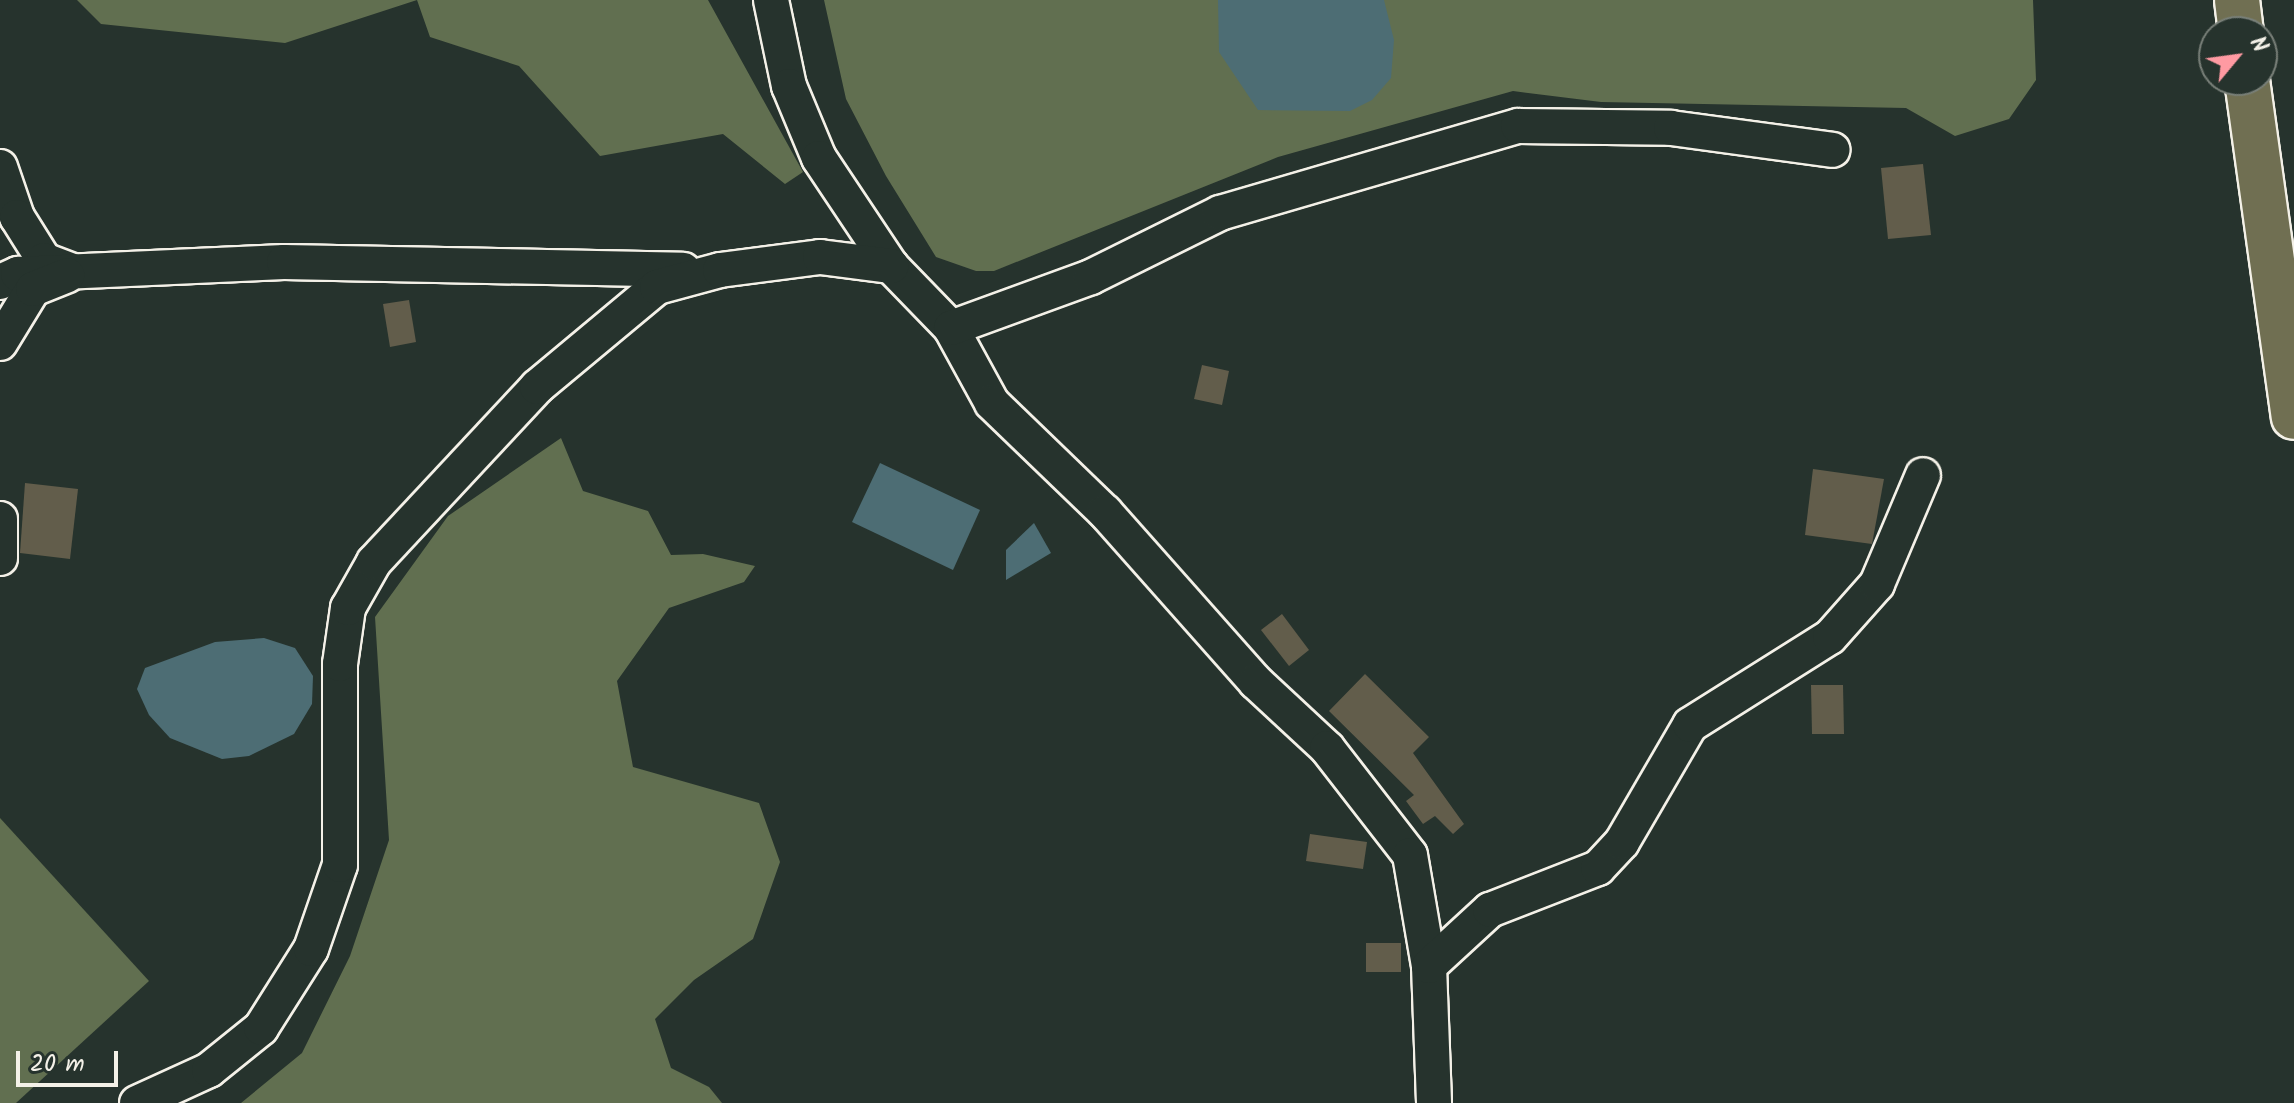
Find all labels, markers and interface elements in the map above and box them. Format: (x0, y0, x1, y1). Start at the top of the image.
north arrow (2198, 16, 2278, 96)
text: N (2239, 31, 2276, 60)
scale bar (20, 1035, 122, 1085)
text: 20 m (30, 1045, 85, 1084)

